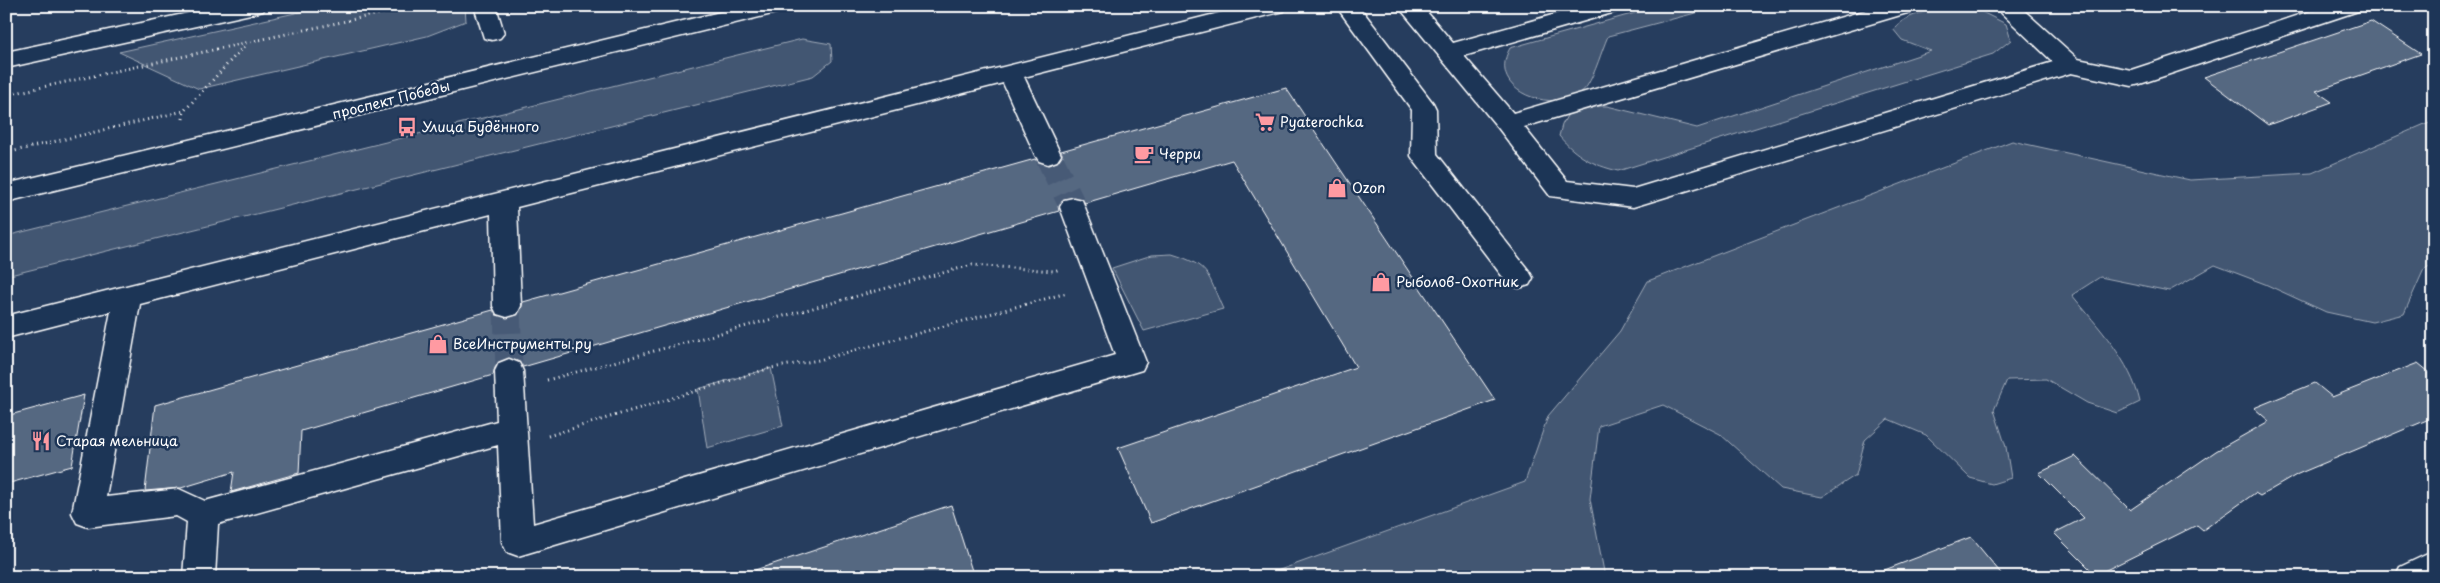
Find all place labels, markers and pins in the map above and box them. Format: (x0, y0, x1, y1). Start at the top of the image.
supermarket icon: Pyaterochka (1254, 111, 1276, 133)
place label: Pyaterochka (1280, 111, 1364, 132)
bus stop icon: Улица Будённого (396, 116, 418, 138)
place label: Улица Будённого (422, 116, 539, 137)
cafe icon: Черри (1133, 143, 1155, 165)
place label: Черри (1159, 143, 1201, 164)
shop icon: Ozon (1326, 177, 1348, 199)
place label: Ozon (1352, 177, 1385, 198)
shop icon: Рыболов-Охотник (1370, 271, 1392, 293)
place label: Рыболов-Охотник (1396, 271, 1519, 292)
shop icon: ВсеИнструменты.ру (427, 333, 449, 355)
place label: ВсеИнструменты.ру (453, 333, 592, 354)
restaurant icon: Старая мельница (30, 430, 52, 452)
place label: Старая мельница (56, 430, 178, 451)

